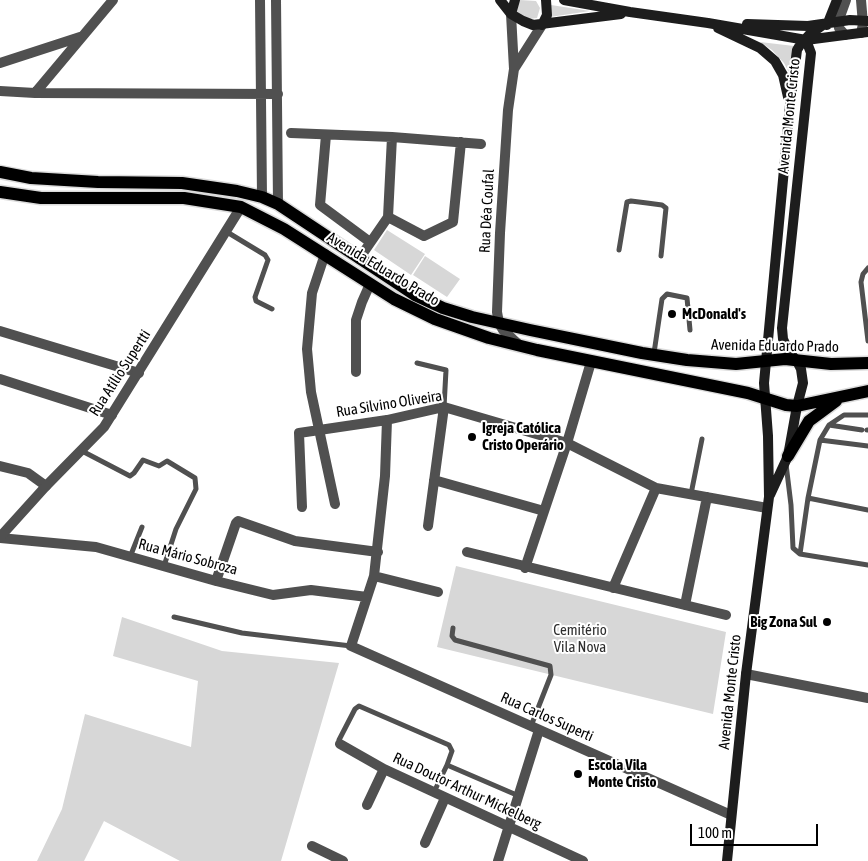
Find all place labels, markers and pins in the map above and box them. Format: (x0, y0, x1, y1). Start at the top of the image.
place label: McDonald's (682, 305, 746, 323)
marker: McDonald's (666, 308, 678, 320)
place label: Igreja Católica Cristo Operário (482, 419, 564, 454)
marker: Igreja Católica Cristo Operário (466, 431, 478, 443)
place label: Big Zona Sul (750, 613, 817, 631)
marker: Big Zona Sul (821, 616, 833, 628)
place label: Escola Vila Monte Cristo (588, 756, 657, 791)
marker: Escola Vila Monte Cristo (572, 768, 584, 780)

